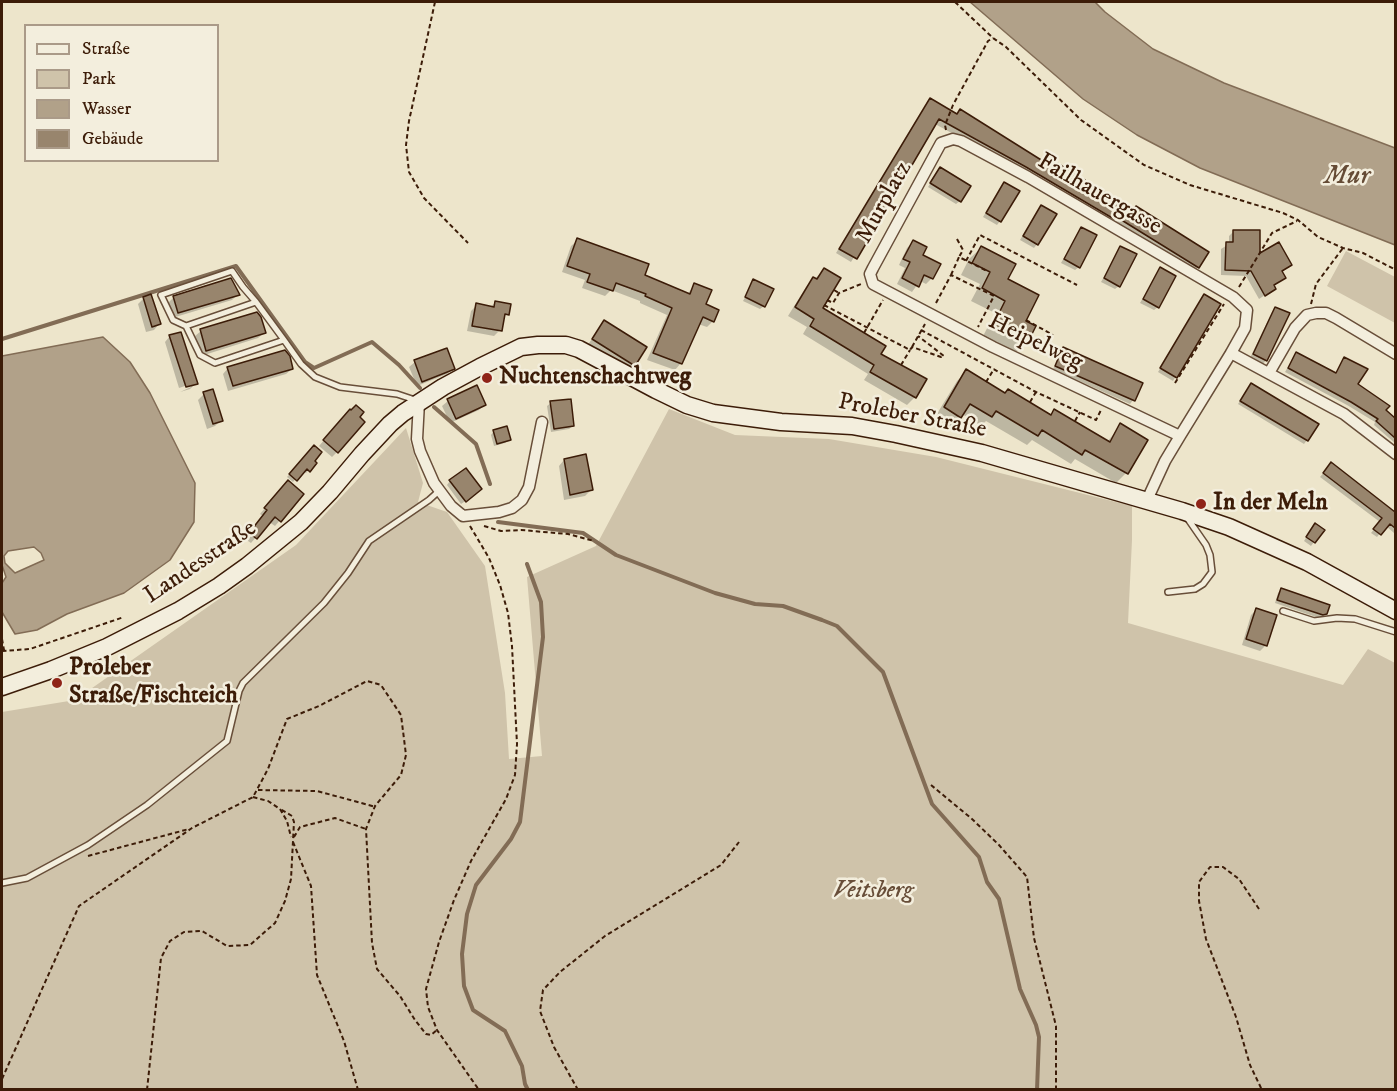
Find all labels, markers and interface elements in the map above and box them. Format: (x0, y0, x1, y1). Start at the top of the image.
legend (24, 24, 219, 162)
text: Straße (82, 38, 130, 60)
text: Park (82, 68, 116, 90)
text: Wasser (82, 98, 131, 120)
text: Gebäude (82, 128, 143, 150)
street label: Failhauergasse (1032, 148, 1166, 242)
street label: Murplatz (851, 157, 919, 249)
water label: Mur (1324, 162, 1370, 194)
street label: Heipelweg (983, 308, 1087, 378)
place label: Nuchtenschachtweg (499, 364, 691, 392)
marker: Nuchtenschachtweg (480, 371, 494, 385)
street label: Proleber Straße (835, 388, 989, 446)
place label: In der Meln (1213, 490, 1328, 518)
marker: In der Meln (1194, 497, 1208, 511)
street label: Landesstraße (139, 515, 263, 611)
place label: Proleber Straße/Fischteich (69, 655, 238, 711)
marker: Proleber Straße/Fischteich (50, 676, 64, 690)
park label: Veitsberg (833, 878, 913, 906)

